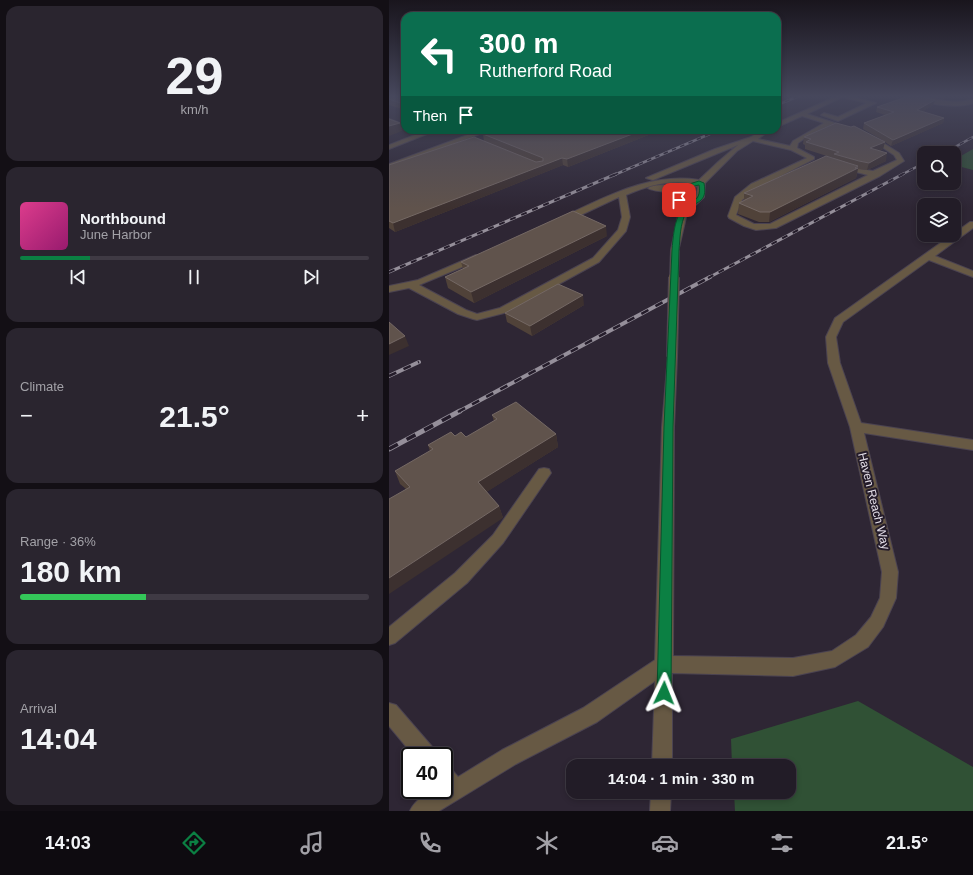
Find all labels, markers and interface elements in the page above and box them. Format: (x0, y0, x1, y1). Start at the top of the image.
icon: left (413, 28, 465, 80)
text: 300 m (479, 28, 558, 59)
text: 29 (166, 47, 223, 105)
text: Rutherford Road (479, 61, 612, 81)
text: km/h (180, 102, 209, 117)
icon: arrive (455, 104, 477, 126)
text: Then (413, 107, 447, 124)
map controls (917, 146, 961, 242)
button: search (917, 146, 961, 190)
pin (662, 183, 696, 217)
icon: arrive (668, 189, 690, 211)
button: layers (917, 198, 961, 242)
text: Northbound (80, 210, 166, 227)
text: June Harbor (80, 227, 152, 242)
icon: previous (67, 266, 89, 288)
icon: pause (183, 266, 205, 288)
icon: next (300, 266, 322, 288)
text: Climate (20, 379, 64, 394)
text: 21.5° (159, 400, 230, 433)
text: − (20, 403, 33, 428)
text: + (356, 403, 369, 428)
street label: Haven Reach Way (855, 451, 893, 551)
text: Range · 36% (20, 534, 96, 549)
text: 180 km (20, 555, 122, 588)
position arrow (643, 672, 685, 714)
text: Arrival (20, 701, 57, 716)
text: 14:04 (20, 722, 97, 755)
speed limit sign: 40 (401, 747, 453, 799)
text: 14:04 · 1 min · 330 m (608, 770, 754, 787)
icon: directions (180, 829, 208, 857)
icon: music (298, 829, 326, 857)
icon: phone (416, 829, 444, 857)
icon: climate (533, 829, 561, 857)
icon: car (651, 829, 679, 857)
icon: filters (768, 829, 796, 857)
text: 14:03 (45, 833, 91, 853)
text: 21.5° (886, 833, 928, 853)

